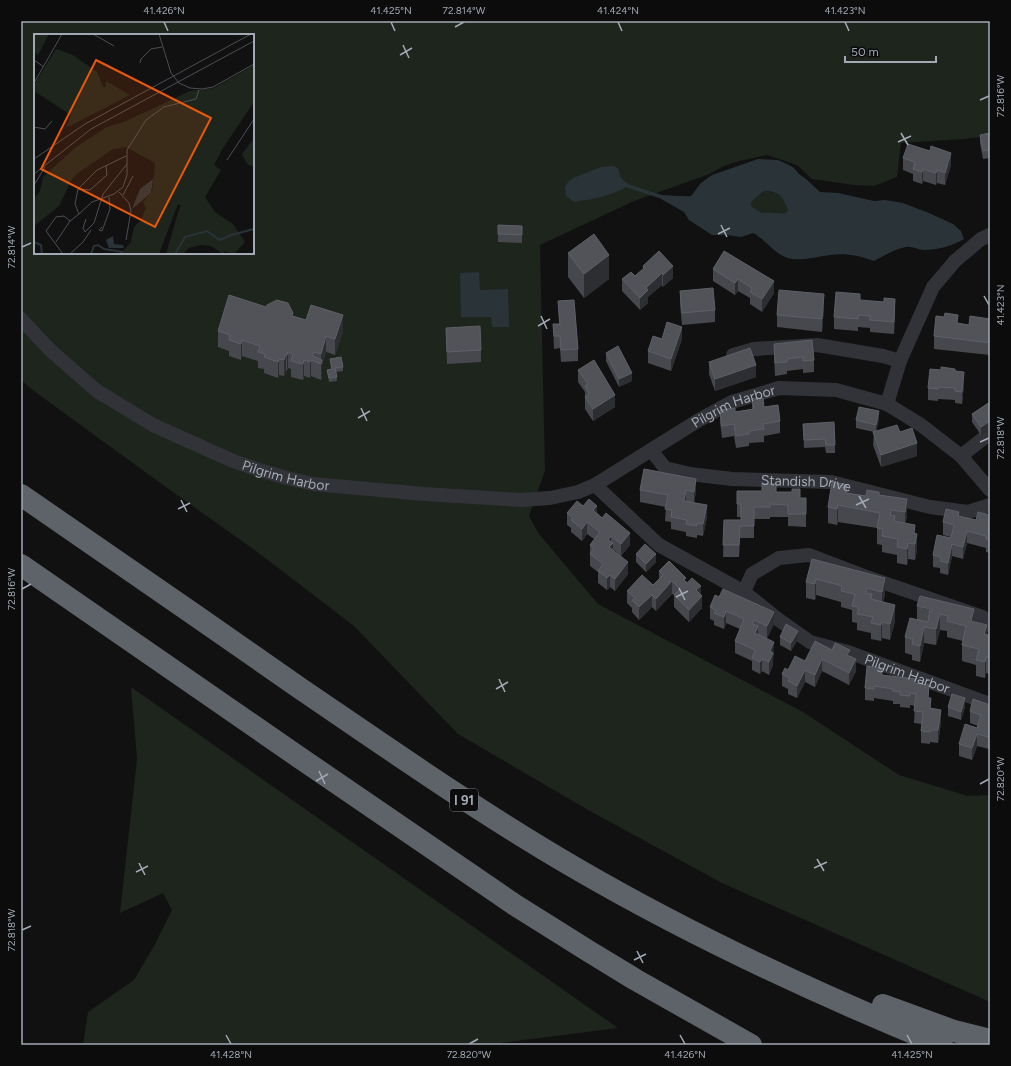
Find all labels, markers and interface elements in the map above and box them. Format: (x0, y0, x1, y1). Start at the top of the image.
text: 41.426°N (143, 4, 185, 17)
text: 41.425°N (370, 4, 412, 17)
text: 72.814°W (443, 4, 486, 17)
text: 41.424°N (597, 4, 639, 17)
text: 41.423°N (824, 4, 866, 17)
inset map (34, 34, 254, 254)
scale bar (845, 38, 936, 64)
text: 50 m (851, 45, 879, 59)
text: 72.816°W (994, 74, 1007, 117)
text: 72.814°W (5, 225, 18, 268)
text: 41.423°N (994, 284, 1007, 326)
street label: Pilgrim Harbor (688, 382, 777, 432)
text: 72.818°W (994, 416, 1007, 459)
street label: Pilgrim Harbor (240, 457, 330, 494)
street label: Standish Drive (761, 472, 853, 496)
text: 72.816°W (5, 567, 18, 610)
street label: Pilgrim Harbor (862, 651, 952, 698)
text: 72.820°W (994, 756, 1007, 801)
road number: I 91 (450, 789, 478, 811)
text: 72.818°W (5, 908, 18, 951)
text: 41.428°N (210, 1048, 252, 1061)
text: 72.820°W (447, 1048, 492, 1061)
text: 41.426°N (664, 1048, 706, 1061)
text: 41.425°N (891, 1048, 933, 1061)

